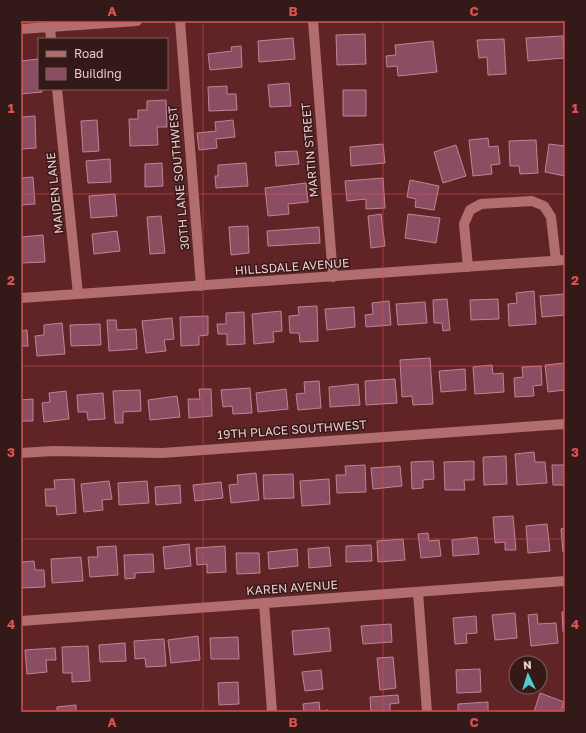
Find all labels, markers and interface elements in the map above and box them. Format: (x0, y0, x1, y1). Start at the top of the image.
text: A (107, 3, 117, 19)
text: B (288, 3, 298, 19)
text: C (469, 3, 479, 19)
legend (38, 38, 168, 90)
text: Road (74, 46, 103, 61)
text: Building (74, 66, 122, 81)
text: 1 (8, 100, 15, 116)
text: 1 (572, 100, 579, 116)
street label: MARTIN STREET (298, 101, 321, 198)
street label: 30TH LANE SOUTHWEST (165, 105, 192, 251)
street label: MAIDEN LANE (43, 152, 66, 234)
street label: HILLSDALE AVENUE (234, 255, 350, 278)
text: 2 (7, 272, 15, 288)
text: 2 (571, 272, 579, 288)
street label: 19TH PLACE SOUTHWEST (217, 417, 368, 442)
text: 3 (7, 444, 15, 460)
text: 3 (571, 444, 579, 460)
street label: KAREN AVENUE (246, 577, 338, 598)
text: 4 (7, 616, 15, 632)
text: 4 (571, 616, 579, 632)
north arrow (508, 655, 548, 695)
text: N (523, 658, 532, 671)
text: A (107, 714, 117, 730)
text: B (288, 714, 298, 730)
text: C (469, 714, 479, 730)

